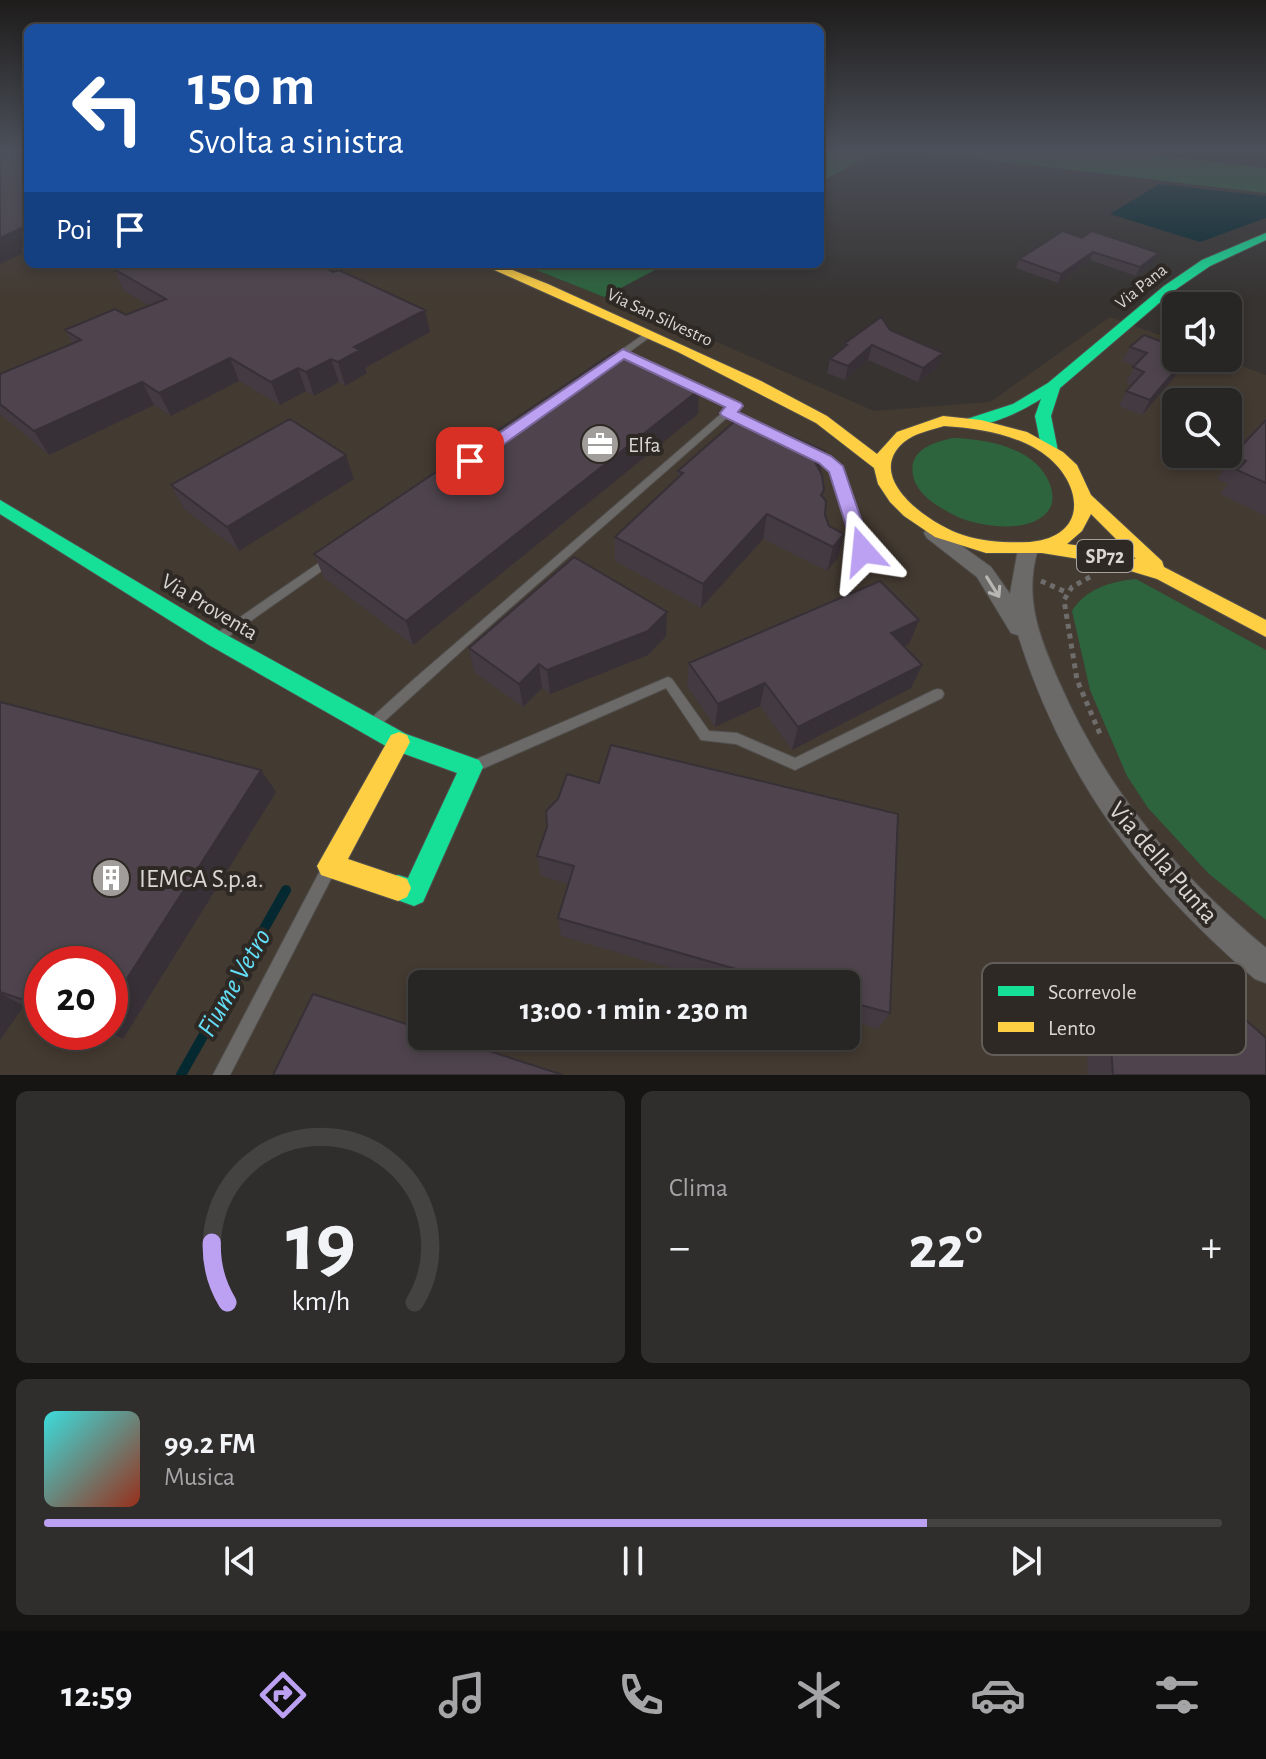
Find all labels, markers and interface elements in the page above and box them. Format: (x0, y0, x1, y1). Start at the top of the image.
icon: left (56, 56, 160, 160)
text: 150 m (188, 59, 315, 115)
text: Svolta a sinistra (188, 124, 404, 160)
icon: arrive (108, 208, 152, 252)
text: Poi (56, 215, 92, 245)
street label: Via Pana (1112, 261, 1171, 313)
street label: Via San Silvestro (604, 286, 715, 350)
map controls (1162, 292, 1242, 468)
button: sound (1162, 292, 1242, 372)
button: search (1162, 388, 1242, 468)
office icon: Elfa (579, 423, 621, 465)
pin (436, 427, 504, 495)
place label: Elfa (628, 434, 661, 456)
icon: arrive (448, 439, 492, 483)
position arrow (821, 509, 905, 593)
road number: SP72 (1077, 540, 1133, 572)
street label: Via Proventa (158, 570, 261, 644)
one-way arrow (985, 575, 1002, 597)
street label: Via della Punta (1104, 797, 1223, 928)
building icon: IEMCA S.p.a. (90, 857, 132, 899)
place label: IEMCA S.p.a. (139, 866, 264, 892)
water label: Fiume Vetro (193, 924, 277, 1042)
speed limit sign: 20 (24, 946, 128, 1050)
legend (982, 963, 1246, 1055)
text: Scorrevole (1048, 981, 1137, 1003)
text: 13:00 · 1 min · 230 m (520, 995, 748, 1025)
text: Lento (1048, 1017, 1096, 1039)
text: Clima (669, 1175, 728, 1201)
text: 19 (285, 1202, 356, 1286)
text: 22° (908, 1219, 983, 1279)
text: − (669, 1226, 690, 1270)
text: + (1201, 1226, 1222, 1270)
text: km/h (291, 1287, 350, 1316)
text: 99.2 FM (164, 1429, 256, 1459)
text: Musica (164, 1464, 235, 1490)
icon: previous (218, 1539, 262, 1583)
icon: pause (611, 1539, 655, 1583)
icon: next (1004, 1539, 1048, 1583)
icon: directions (255, 1667, 311, 1723)
icon: music (434, 1667, 490, 1723)
icon: phone (613, 1667, 669, 1723)
icon: climate (791, 1667, 847, 1723)
icon: car (970, 1667, 1026, 1723)
icon: filters (1149, 1667, 1205, 1723)
text: 12:59 (61, 1677, 132, 1713)

